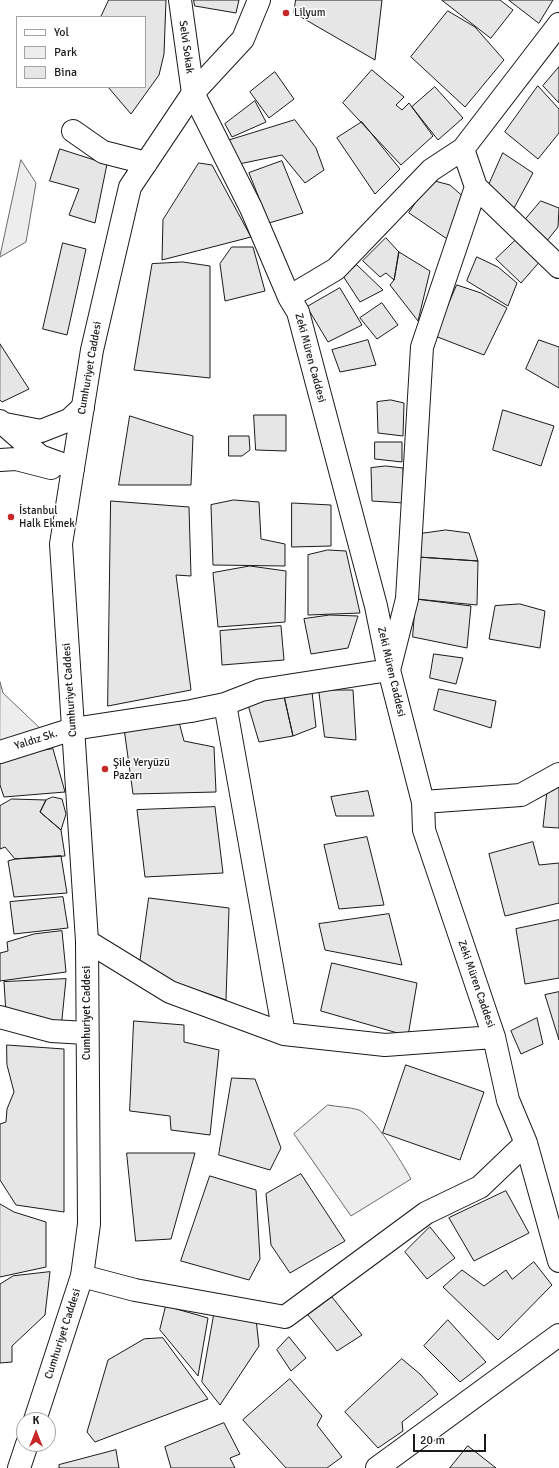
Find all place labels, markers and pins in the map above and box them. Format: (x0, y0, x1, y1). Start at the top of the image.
place label: Lilyum (294, 6, 326, 20)
marker: Lilyum (281, 8, 291, 18)
place label: İstanbul Halk Ekmek (19, 504, 75, 530)
marker: İstanbul Halk Ekmek (6, 512, 16, 522)
place label: Şile Yeryüzü Pazarı (113, 756, 170, 782)
marker: Şile Yeryüzü Pazarı (100, 764, 110, 774)

